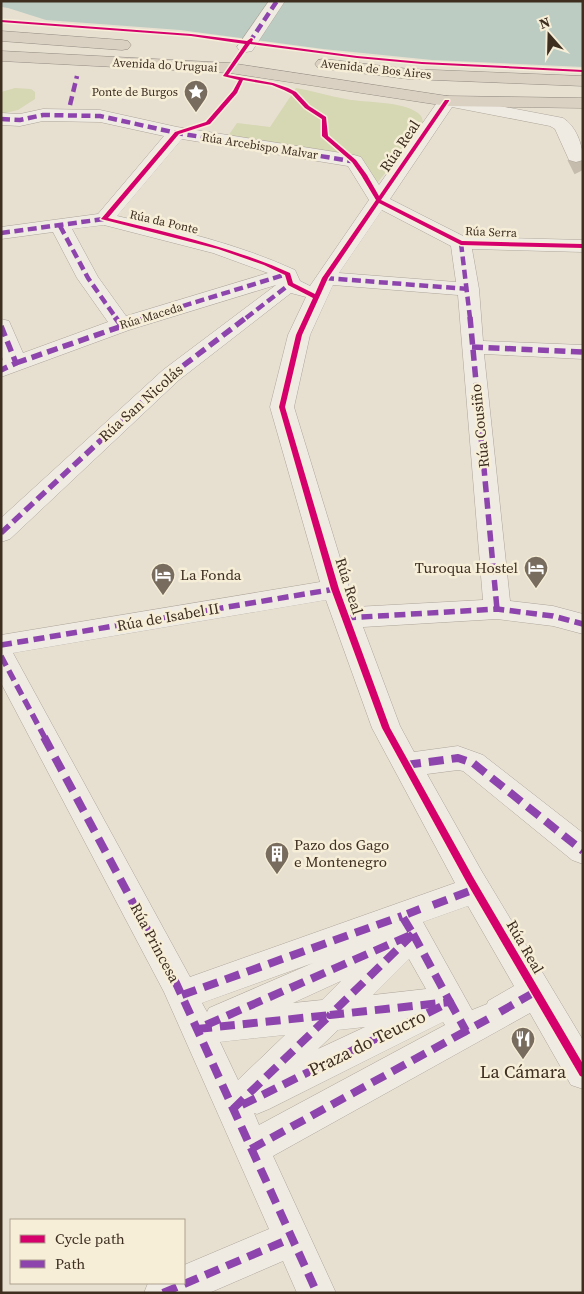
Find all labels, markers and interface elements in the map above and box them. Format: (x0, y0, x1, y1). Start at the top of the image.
north arrow (524, 10, 574, 60)
text: N (536, 12, 553, 34)
street label: Avenida do Uruguai (112, 54, 218, 76)
street label: Avenida de Bos Aires (320, 55, 432, 83)
place icon: Ponte de Burgos (183, 79, 209, 113)
place label: Ponte de Burgos (92, 84, 178, 100)
street label: Rúa Real (374, 115, 425, 176)
street label: Rúa Arcebispo Malvar (201, 129, 319, 163)
street label: Rúa da Ponte (128, 206, 200, 238)
street label: Rúa Serra (465, 223, 518, 241)
street label: Rúa Maceda (118, 299, 185, 333)
street label: Rúa San Nicolás (94, 359, 187, 446)
street label: Rúa Cousiño (465, 383, 494, 469)
street label: Rúa Real (330, 555, 369, 618)
hotel icon: Turoqua Hostel (523, 555, 549, 589)
place label: Turoqua Hostel (415, 557, 519, 578)
hotel icon: La Fonda (150, 562, 176, 596)
place label: La Fonda (180, 564, 242, 585)
street label: Rúa de Isabel II (115, 597, 221, 636)
place label: Pazo dos Gago e Montenegro (294, 834, 389, 872)
building icon: Pazo dos Gago e Montenegro (264, 841, 290, 875)
street label: Rúa Princesa (126, 899, 185, 987)
street label: Rúa Real (502, 916, 549, 978)
street label: Praza do Teucro (304, 1003, 430, 1082)
restaurant icon: La Cámara (510, 1026, 536, 1060)
place label: La Cámara (480, 1059, 567, 1084)
legend (10, 1219, 185, 1284)
text: Cycle path (55, 1228, 125, 1249)
text: Path (55, 1253, 85, 1274)

